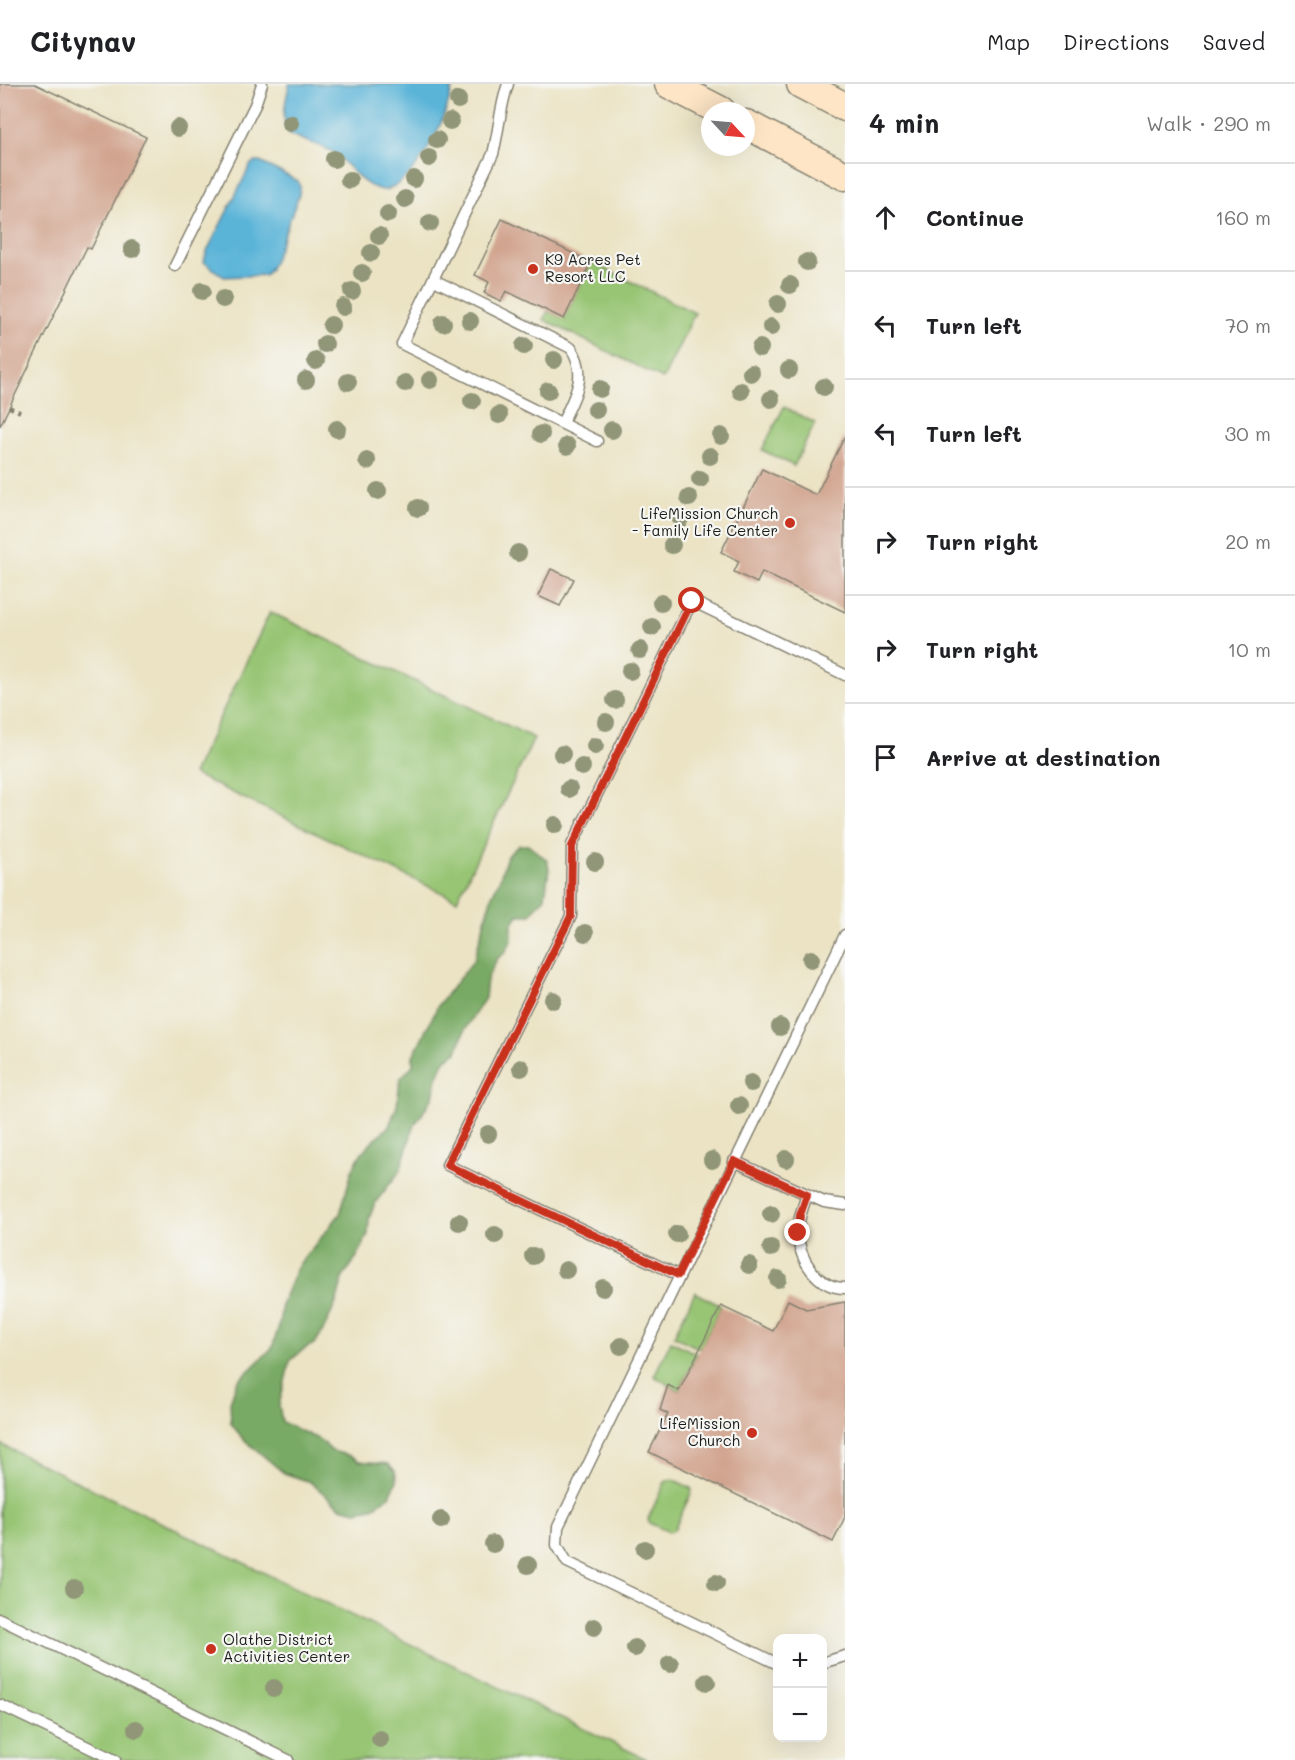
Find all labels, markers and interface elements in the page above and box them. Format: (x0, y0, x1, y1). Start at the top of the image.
text: Citynav (30, 23, 136, 59)
text: Map (987, 28, 1030, 55)
text: Directions (1063, 28, 1170, 55)
text: Saved (1203, 28, 1265, 55)
north arrow (701, 102, 755, 156)
text: 4 min (869, 106, 939, 140)
text: Walk · 290 m (1146, 110, 1271, 136)
icon: ahead (869, 201, 902, 234)
text: Continue (926, 203, 1024, 232)
text: 160 m (1215, 204, 1271, 230)
place label: K9 Acres Pet Resort LLC (545, 249, 641, 286)
marker: K9 Acres Pet Resort LLC (526, 262, 540, 276)
icon: left (869, 309, 902, 342)
text: Turn left (926, 311, 1022, 340)
text: 70 m (1225, 312, 1271, 338)
icon: left (869, 417, 902, 450)
text: Turn left (926, 419, 1022, 448)
text: 30 m (1225, 420, 1271, 446)
place label: LifeMission Church - Family Life Center (632, 503, 778, 540)
marker: LifeMission Church - Family Life Center (783, 516, 797, 530)
icon: right (869, 525, 902, 558)
text: Turn right (926, 527, 1038, 556)
text: 20 m (1225, 528, 1271, 554)
route start (678, 587, 704, 613)
icon: right (869, 633, 902, 666)
text: Turn right (926, 635, 1038, 664)
text: 10 m (1227, 636, 1271, 662)
icon: arrive (869, 741, 902, 774)
text: Arrive at destination (926, 743, 1161, 772)
route end (784, 1219, 810, 1245)
place label: LifeMission Church (659, 1413, 740, 1450)
marker: LifeMission Church (745, 1426, 759, 1440)
place label: Olathe District Activities Center (223, 1629, 350, 1666)
map controls (773, 1634, 827, 1742)
button: + (773, 1634, 827, 1688)
marker: Olathe District Activities Center (204, 1642, 218, 1656)
button: − (773, 1688, 827, 1742)

